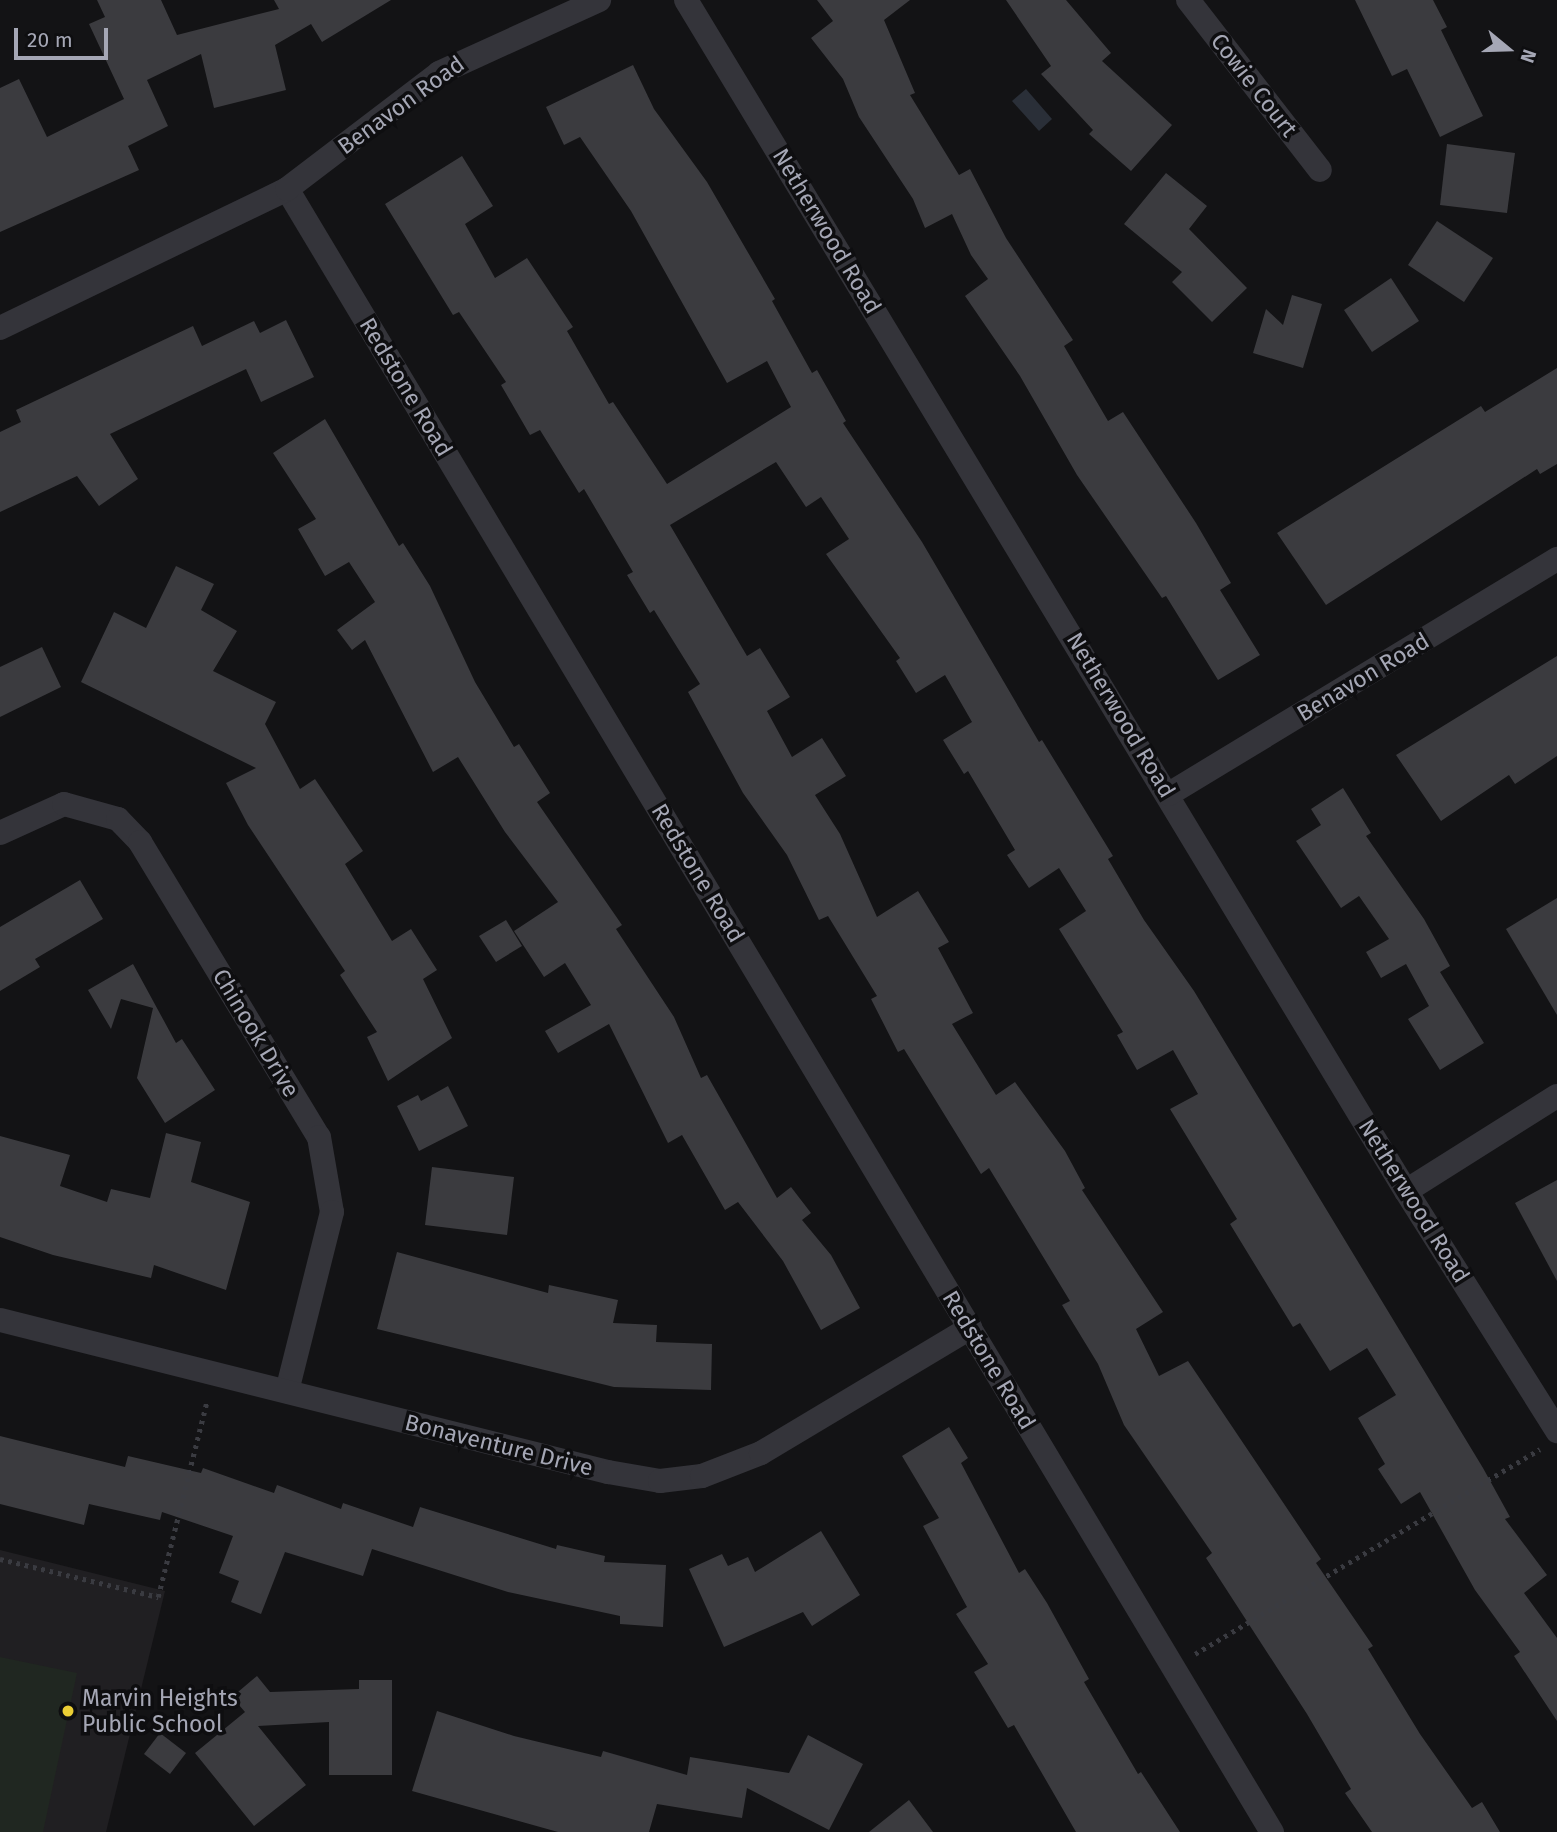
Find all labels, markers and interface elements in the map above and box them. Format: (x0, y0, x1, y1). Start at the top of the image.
scale bar (18, 14, 112, 58)
north arrow (1473, 14, 1543, 84)
text: 20 m (27, 27, 73, 53)
street label: Cowie Court (1205, 28, 1303, 142)
text: N (1515, 46, 1541, 66)
street label: Benavon Road (332, 50, 470, 160)
street label: Netherwood Road (767, 143, 887, 319)
street label: Redstone Road (354, 313, 458, 461)
street label: Netherwood Road (1061, 627, 1181, 803)
street label: Benavon Road (1292, 627, 1434, 727)
street label: Redstone Road (646, 799, 750, 947)
street label: Chinook Drive (207, 964, 305, 1102)
street label: Netherwood Road (1353, 1114, 1475, 1288)
street label: Redstone Road (937, 1286, 1041, 1434)
street label: Bonaventure Drive (402, 1408, 596, 1482)
place label: Marvin Heights Public School (82, 1684, 238, 1738)
marker: Marvin Heights Public School (60, 1703, 76, 1719)

